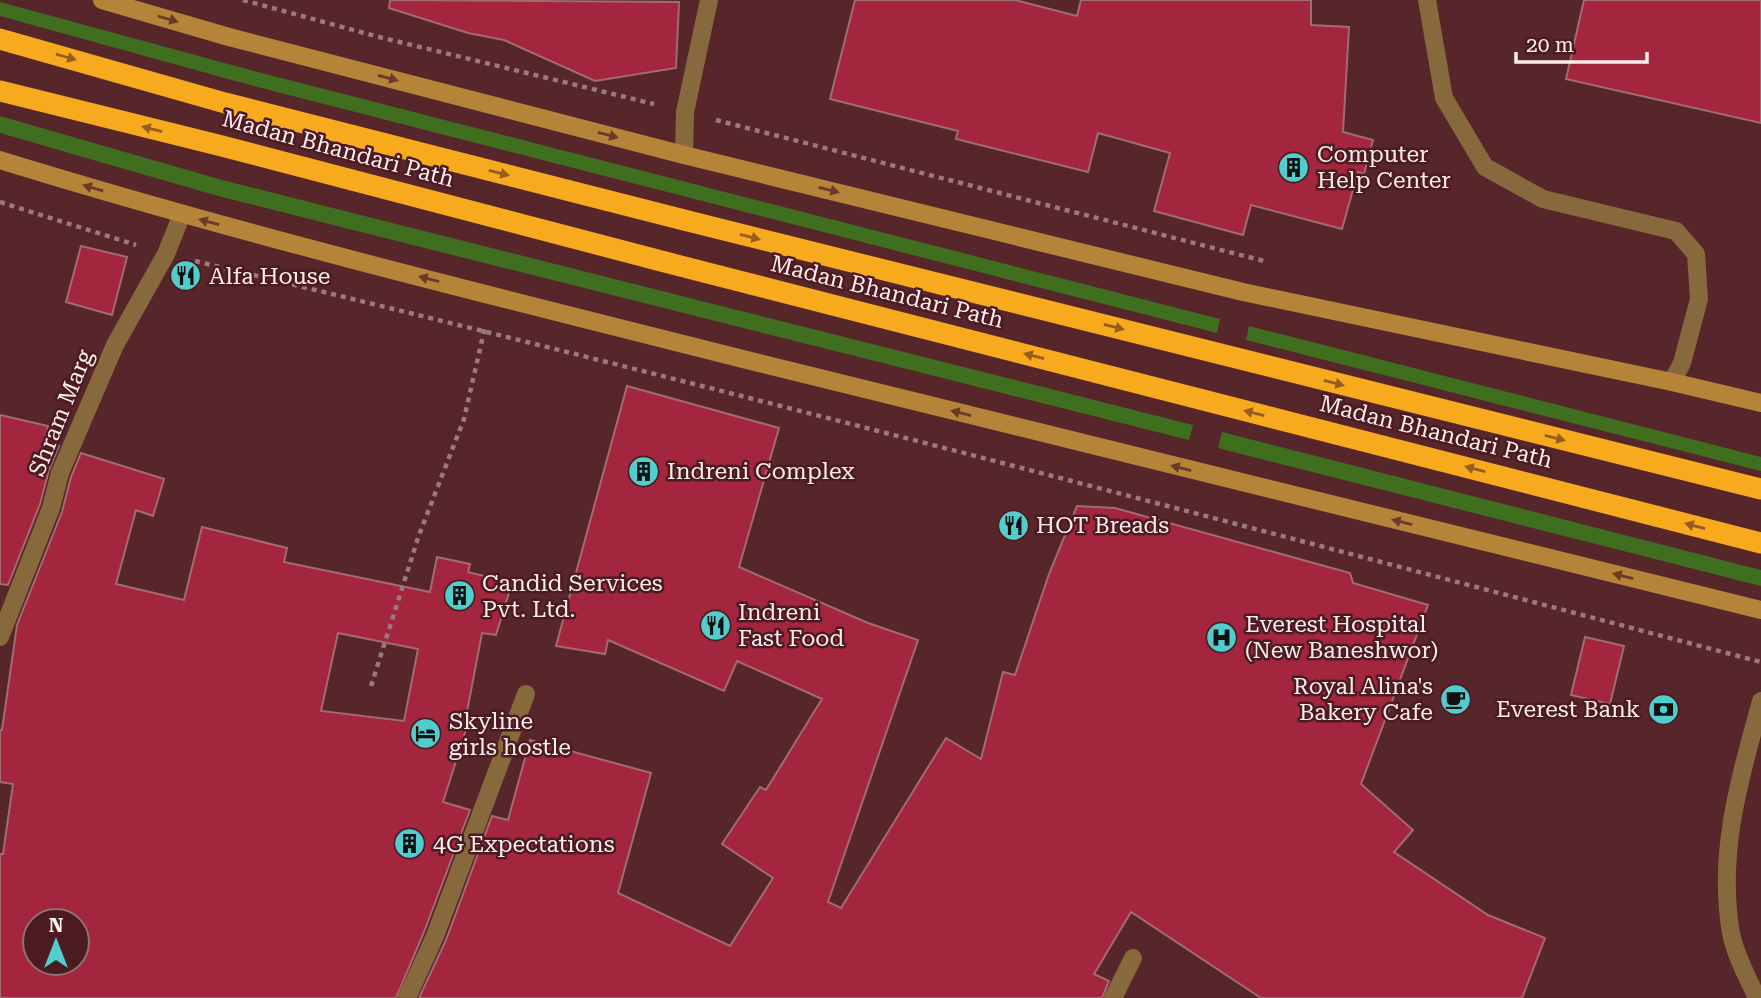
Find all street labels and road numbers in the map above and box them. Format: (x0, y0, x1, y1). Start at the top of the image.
street label: Madan Bhandari Path (219, 105, 457, 193)
street label: Madan Bhandari Path (768, 250, 1006, 334)
street label: Shram Marg (23, 346, 99, 480)
street label: Madan Bhandari Path (1317, 390, 1555, 474)

